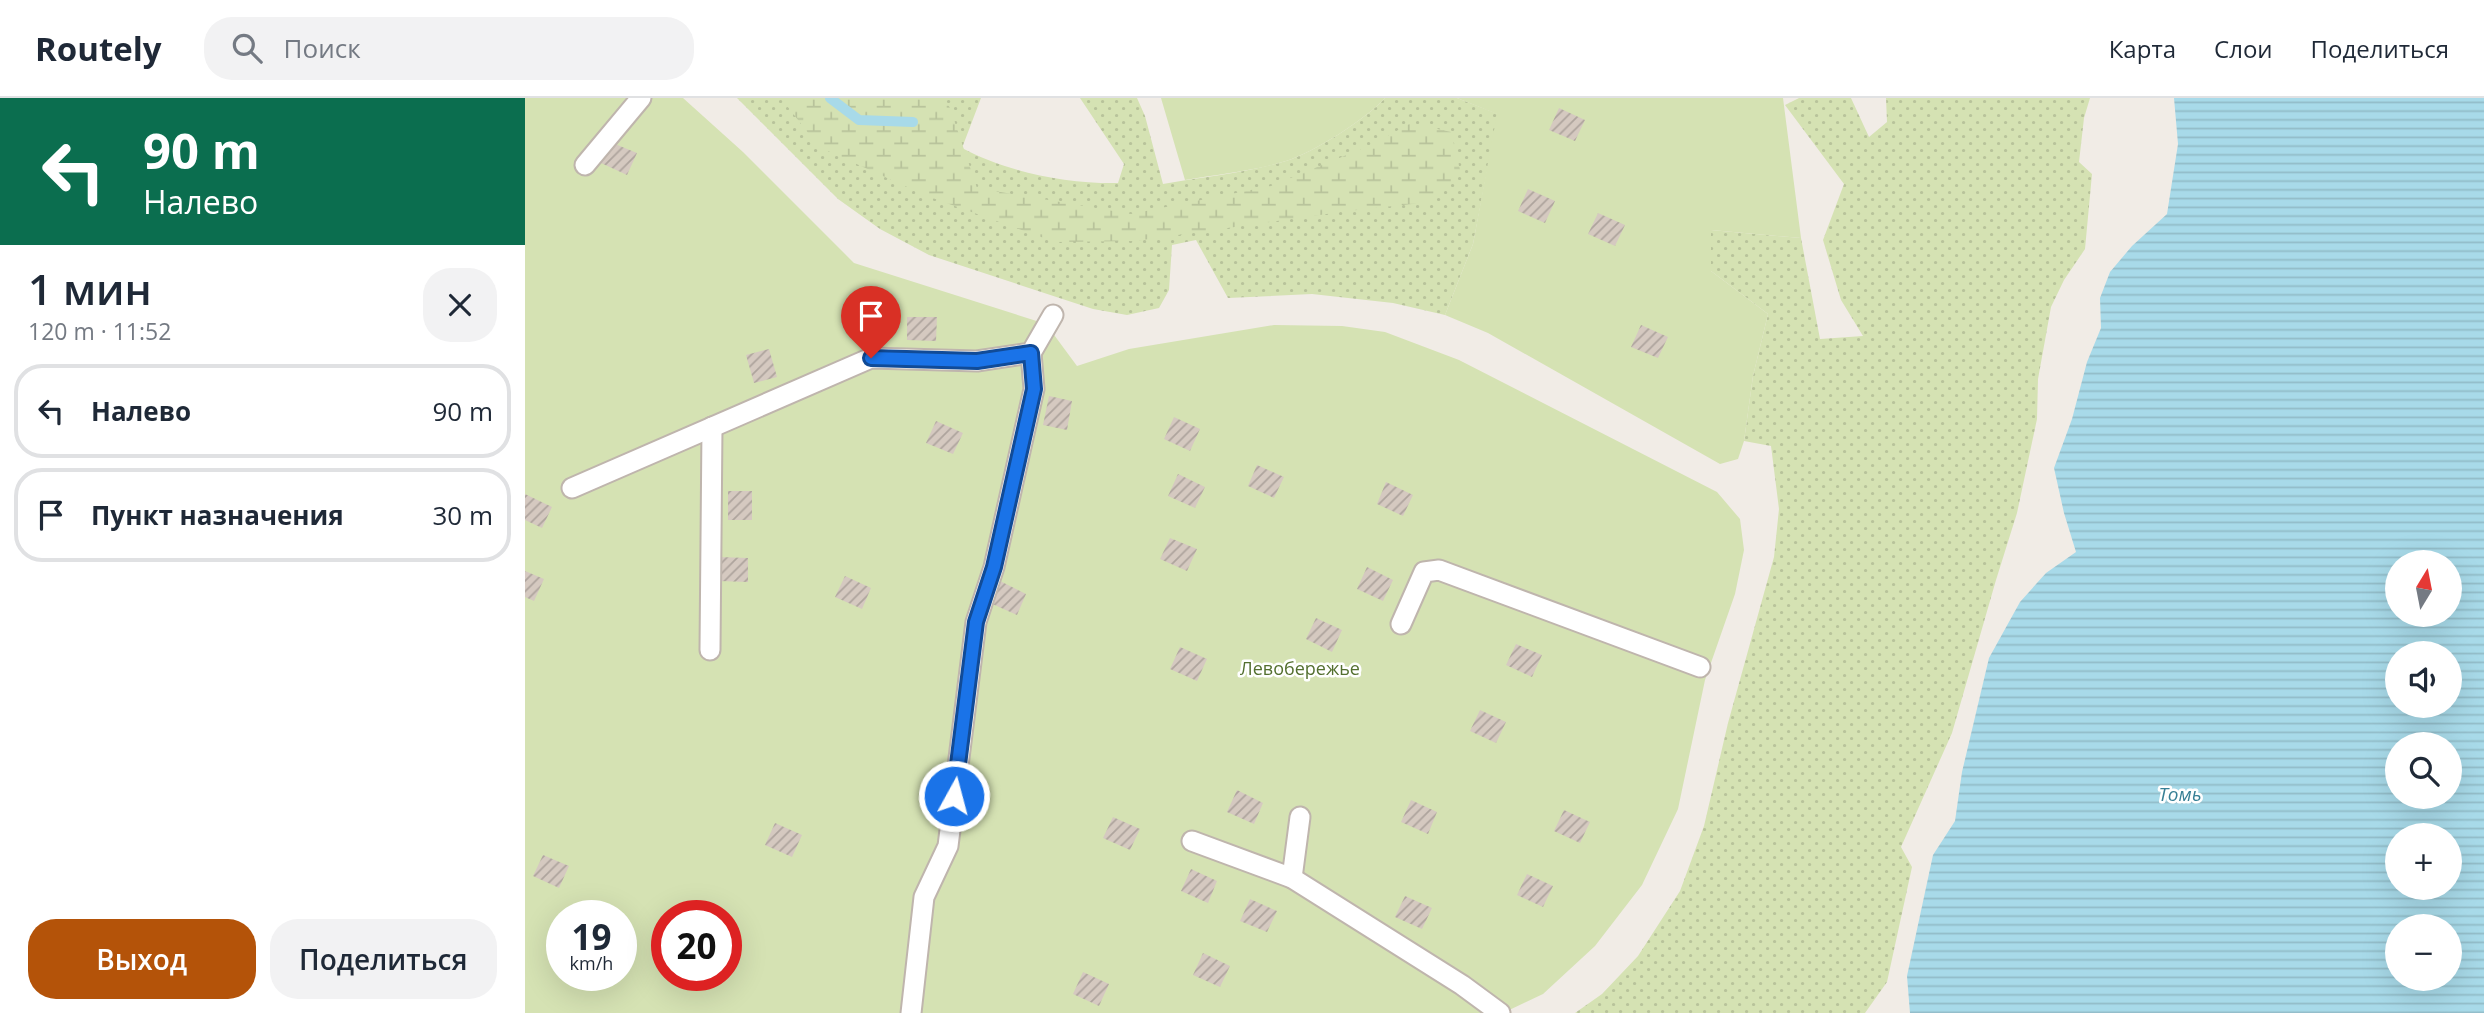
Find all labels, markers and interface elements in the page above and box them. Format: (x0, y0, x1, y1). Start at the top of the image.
search box (204, 17, 694, 80)
text: Routely (35, 26, 162, 71)
icon: search (228, 29, 266, 67)
text: Поиск (284, 30, 361, 66)
text: Карта (2109, 32, 2176, 65)
text: Слои (2214, 32, 2273, 65)
text: Поделиться (2311, 32, 2449, 65)
text: 90 m (143, 117, 260, 183)
icon: left (28, 126, 119, 217)
text: Налево (143, 180, 258, 223)
text: 1 мин (28, 260, 152, 317)
button: close (423, 268, 497, 342)
pin (841, 286, 901, 358)
icon: arrive (852, 297, 890, 335)
text: 120 m · 11:52 (28, 315, 171, 347)
icon: left (32, 392, 70, 430)
text: Налево (91, 393, 191, 429)
text: 90 m (432, 393, 493, 429)
icon: arrive (32, 496, 70, 534)
text: Пункт назначения (91, 497, 344, 533)
text: 30 m (432, 497, 493, 533)
north arrow (2385, 550, 2462, 626)
map controls (2385, 550, 2462, 991)
button: sound (2385, 641, 2462, 718)
park label: Левобережье (1240, 656, 1360, 680)
button: search (2385, 732, 2462, 809)
position arrow (917, 759, 991, 833)
water label: Томь (2158, 781, 2202, 807)
button: + (2385, 823, 2462, 900)
speed limit sign: 20 (651, 900, 742, 991)
text: 19 (571, 913, 612, 960)
button: − (2385, 914, 2462, 991)
button: Выход (28, 919, 256, 999)
button: Поделиться (270, 919, 497, 999)
text: km/h (570, 951, 613, 975)

